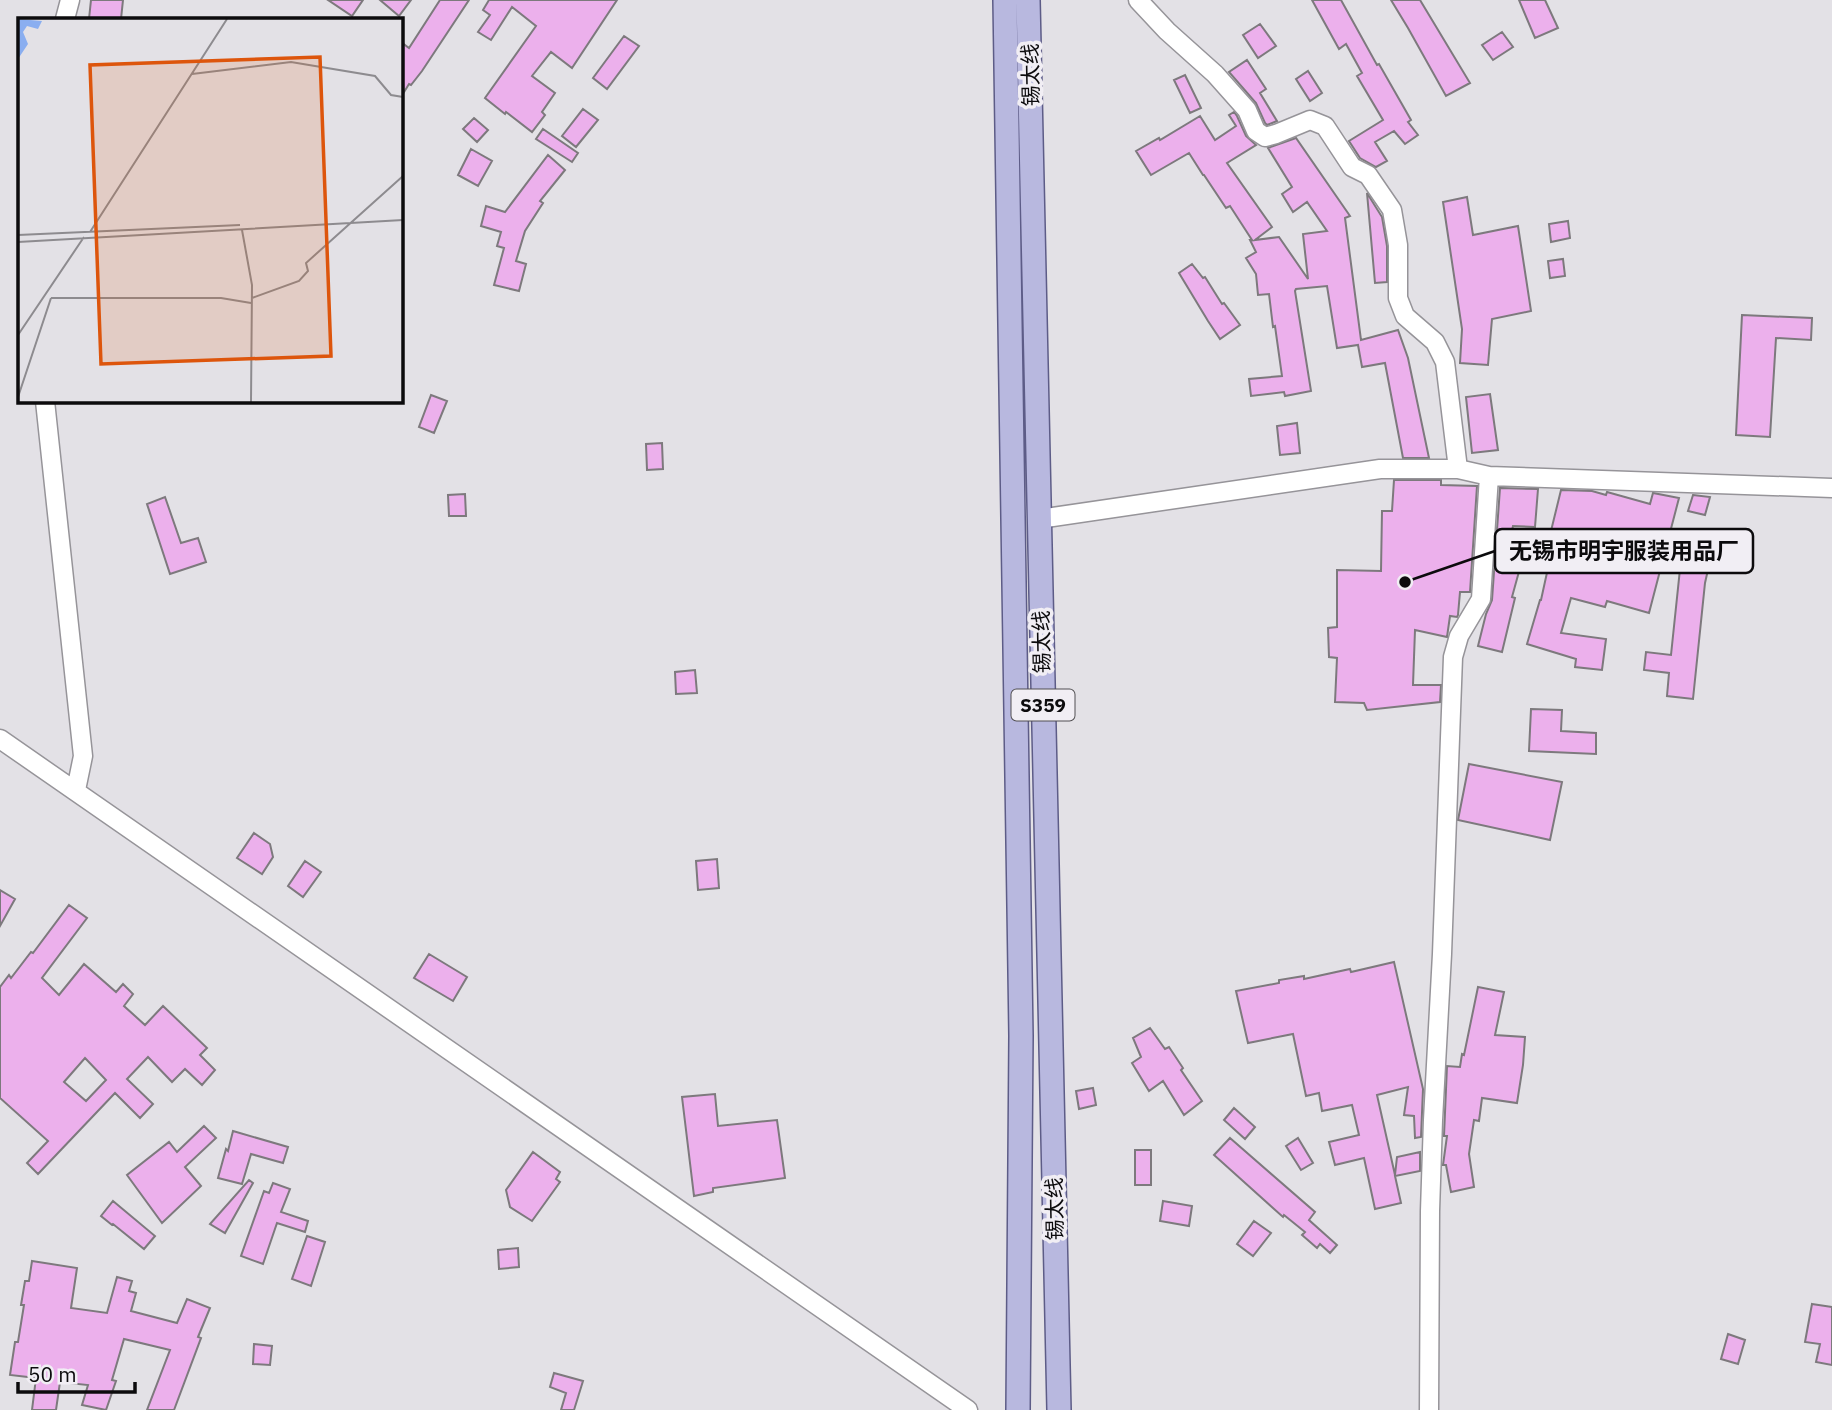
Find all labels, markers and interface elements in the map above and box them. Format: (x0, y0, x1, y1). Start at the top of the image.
inset map (18, 18, 402, 402)
street label: 锡太线 (1015, 43, 1045, 107)
callout: 无锡市明宇服装用品厂 (1495, 529, 1753, 573)
text: 无锡市明宇服装用品厂 (1509, 535, 1739, 565)
street label: 锡太线 (1026, 610, 1056, 674)
road number: S359 (1012, 690, 1074, 720)
street label: 锡太线 (1039, 1177, 1069, 1241)
scale bar (18, 1350, 135, 1394)
text: 50 m (28, 1360, 77, 1388)

